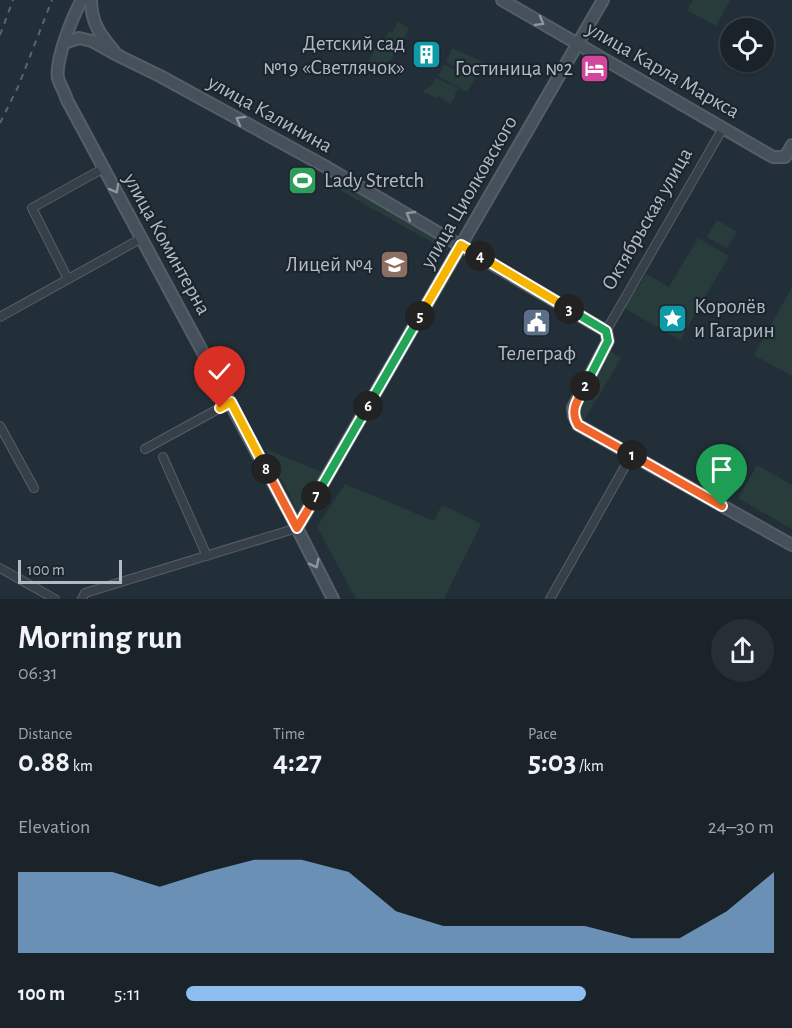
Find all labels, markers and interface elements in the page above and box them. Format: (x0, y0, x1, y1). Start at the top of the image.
one-way arrow (534, 15, 544, 26)
street label: улица Карла Маркса (582, 17, 743, 122)
map controls (720, 18, 774, 72)
button: locate (720, 18, 774, 72)
place label: Детский сад №19 «Светлячок» (263, 33, 405, 78)
building icon: Детский сад №19 «Светлячок» (410, 39, 442, 71)
hotel icon: Гостиница №2 (578, 52, 610, 84)
place label: Гостиница №2 (455, 58, 573, 79)
street label: улица Калинина (204, 71, 336, 157)
street label: улица Циолковского (416, 112, 521, 273)
one-way arrow (236, 116, 247, 127)
street label: Октябрьская улица (598, 144, 696, 294)
sports icon: Lady Stretch (287, 164, 319, 196)
street label: улица Коминтерна (119, 169, 215, 319)
place label: Lady Stretch (324, 170, 424, 191)
one-way arrow (108, 182, 119, 193)
one-way arrow (406, 211, 417, 223)
pin: 4 (465, 241, 495, 271)
school or university icon: Лицей №4 (378, 248, 410, 280)
text: 4 (476, 248, 484, 264)
place label: Лицей №4 (286, 254, 373, 275)
pin: 3 (554, 294, 584, 324)
place label: Королёв и Гагарин (694, 296, 775, 341)
pin: 5 (405, 301, 435, 331)
text: 3 (566, 301, 572, 317)
place icon: Королёв и Гагарин (657, 302, 689, 334)
public building icon: Телеграф (521, 306, 553, 338)
text: 5 (417, 308, 423, 324)
place label: Телеграф (498, 343, 576, 364)
pin (194, 346, 245, 408)
icon: check (203, 355, 236, 388)
pin: 2 (570, 371, 600, 401)
text: 2 (581, 378, 589, 394)
pin: 6 (353, 391, 383, 421)
text: 6 (364, 398, 372, 414)
pin: 1 (617, 440, 647, 470)
pin (696, 444, 747, 506)
text: 1 (629, 447, 635, 463)
icon: arrive (705, 453, 738, 486)
pin: 8 (251, 454, 281, 484)
text: 8 (262, 461, 270, 477)
pin: 7 (301, 481, 331, 511)
text: 7 (313, 488, 319, 504)
scale bar (18, 557, 122, 584)
one-way arrow (307, 557, 319, 568)
text: 100 m (27, 562, 65, 578)
button: share (711, 619, 774, 682)
text: Morning run (18, 622, 182, 655)
text: 06:31 (18, 663, 58, 683)
text: Distance (18, 726, 72, 742)
text: Time (273, 726, 305, 742)
text: Pace (528, 726, 557, 742)
text: 0.88 (18, 747, 70, 777)
text: 4:27 (273, 747, 322, 777)
text: 5:03 (528, 747, 576, 777)
text: km (70, 758, 93, 774)
text: /km (576, 758, 604, 774)
text: Elevation (18, 817, 90, 837)
text: 24–30 m (708, 817, 774, 837)
text: 100 m (18, 984, 65, 1004)
text: 5:11 (114, 984, 141, 1004)

